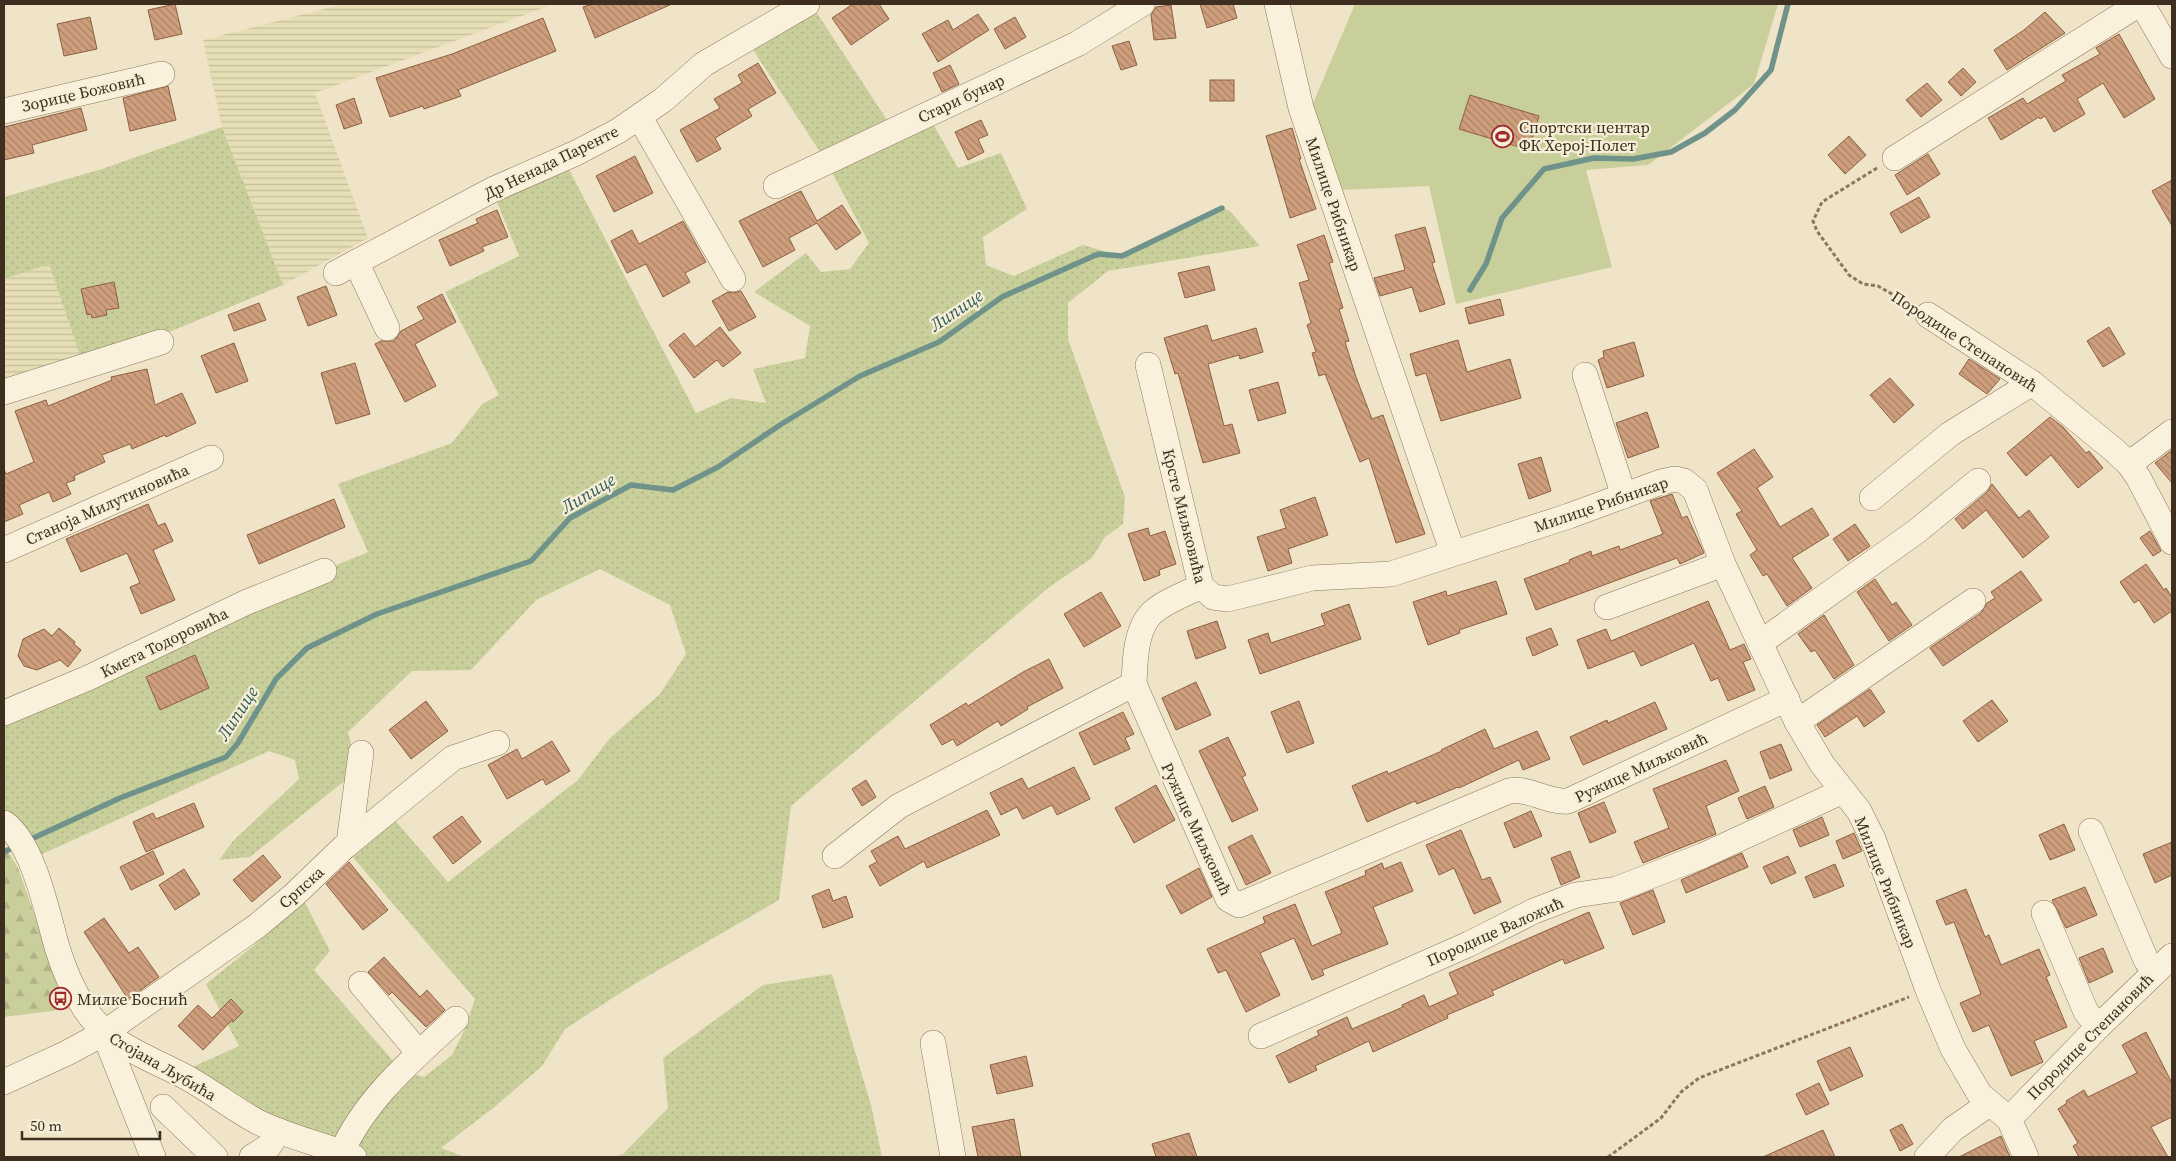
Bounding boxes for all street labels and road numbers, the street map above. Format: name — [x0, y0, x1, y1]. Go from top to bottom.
street label: Зорице Божовић — [19, 67, 147, 117]
street label: Стари бунар — [914, 68, 1008, 128]
street label: Др Ненада Паренте — [480, 120, 622, 204]
street label: Милице Рибникар — [1301, 134, 1367, 274]
street label: Породице Степановић — [1887, 285, 2043, 397]
street label: Крсте Миљковића — [1158, 447, 1213, 586]
street label: Станоја Милутиновића — [22, 458, 193, 550]
street label: Милице Рибникар — [1531, 471, 1671, 537]
street label: Кмета Тодоровића — [96, 601, 232, 682]
street label: Ружице Миљковић — [1571, 726, 1711, 807]
street label: Ружице Миљковић — [1157, 759, 1238, 899]
street label: Милице Рибникар — [1850, 813, 1922, 951]
street label: Српска — [274, 860, 329, 913]
street label: Породице Валожић — [1423, 891, 1567, 971]
street label: Породице Степановић — [2022, 968, 2158, 1104]
street label: Стојана Љубића — [105, 1026, 221, 1106]

